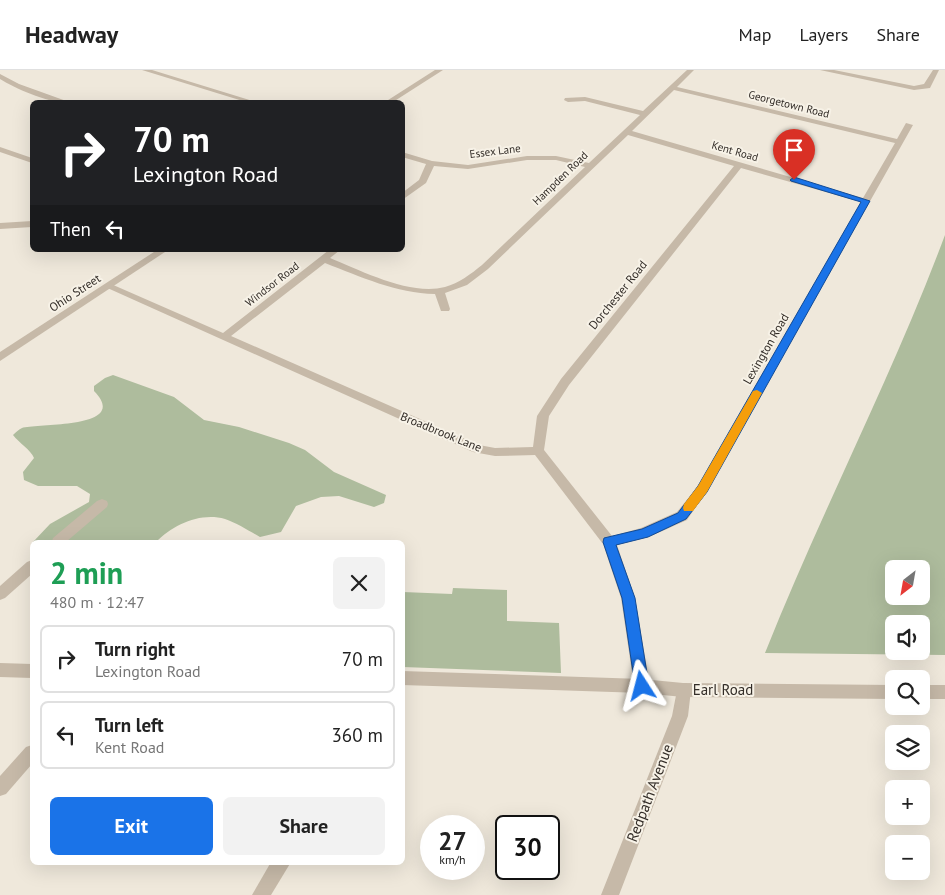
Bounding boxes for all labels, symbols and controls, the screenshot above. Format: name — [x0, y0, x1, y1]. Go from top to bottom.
text: Headway — [25, 19, 118, 50]
text: Map — [739, 23, 771, 46]
text: Layers — [799, 23, 848, 46]
text: Share — [876, 23, 920, 46]
street label: Georgetown Road — [747, 87, 831, 121]
text: 70 m — [133, 116, 210, 162]
icon: right — [50, 120, 115, 185]
pin — [773, 129, 815, 180]
icon: arrive — [780, 136, 808, 164]
street label: Kent Road — [710, 138, 760, 164]
street label: Essex Lane — [469, 141, 522, 161]
street label: Hampden Road — [529, 148, 591, 208]
text: Lexington Road — [133, 160, 278, 188]
icon: left — [101, 215, 129, 243]
text: Then — [50, 217, 91, 241]
street label: Dorchester Road — [585, 257, 650, 332]
street label: Windsor Road — [242, 259, 302, 309]
street label: Ohio Street — [46, 270, 103, 315]
street label: Lexington Road — [739, 311, 792, 387]
street label: Broadbrook Lane — [398, 408, 484, 455]
text: 2 min — [50, 553, 123, 592]
button: close — [333, 557, 385, 609]
north arrow — [885, 560, 930, 605]
map controls — [885, 560, 930, 880]
text: 480 m · 12:47 — [50, 592, 145, 612]
button: sound — [885, 615, 930, 660]
text: Turn right — [95, 637, 175, 661]
icon: right — [52, 645, 80, 673]
text: 70 m — [342, 647, 383, 671]
position arrow — [615, 659, 667, 711]
text: Lexington Road — [95, 661, 201, 681]
button: search — [885, 670, 930, 715]
street label: Earl Road — [693, 680, 753, 699]
text: Turn left — [95, 713, 164, 737]
icon: left — [52, 721, 80, 749]
text: 360 m — [331, 723, 383, 747]
button: layers — [885, 725, 930, 770]
text: Kent Road — [95, 737, 164, 757]
street label: Redpath Avenue — [622, 741, 677, 844]
button: + — [885, 780, 930, 825]
button: Exit — [50, 797, 213, 855]
button: Share — [223, 797, 385, 855]
speed limit sign: 30 — [495, 815, 560, 880]
text: 27 — [438, 825, 467, 857]
button: − — [885, 835, 930, 880]
text: km/h — [439, 852, 466, 867]

